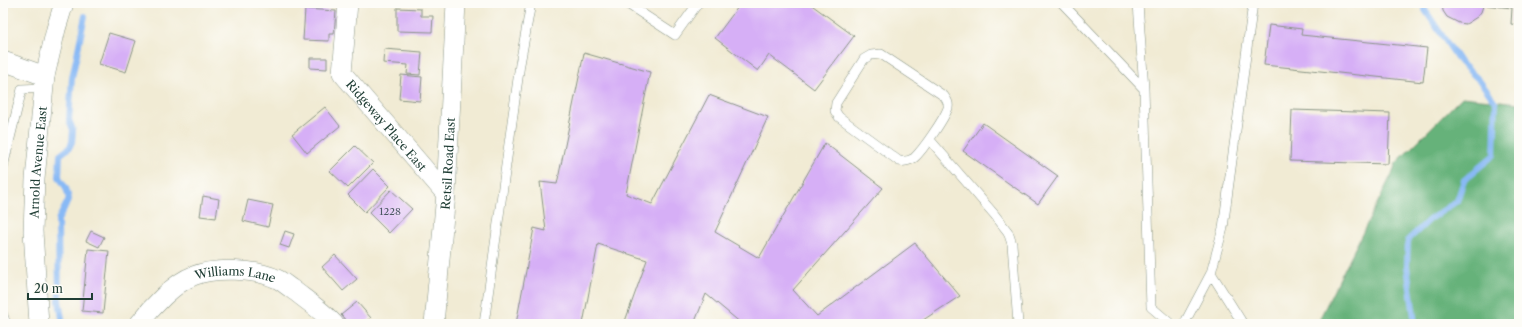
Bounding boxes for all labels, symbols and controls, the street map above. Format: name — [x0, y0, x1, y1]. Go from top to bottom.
street label: Ridgeway Place East — [343, 76, 431, 175]
street label: Arnold Avenue East — [26, 105, 50, 220]
street label: Retsil Road East — [437, 116, 458, 210]
house number: 1228 — [379, 205, 401, 218]
street label: Williams Lane — [192, 263, 278, 285]
scale bar — [28, 275, 92, 301]
text: 20 m — [34, 281, 63, 296]

